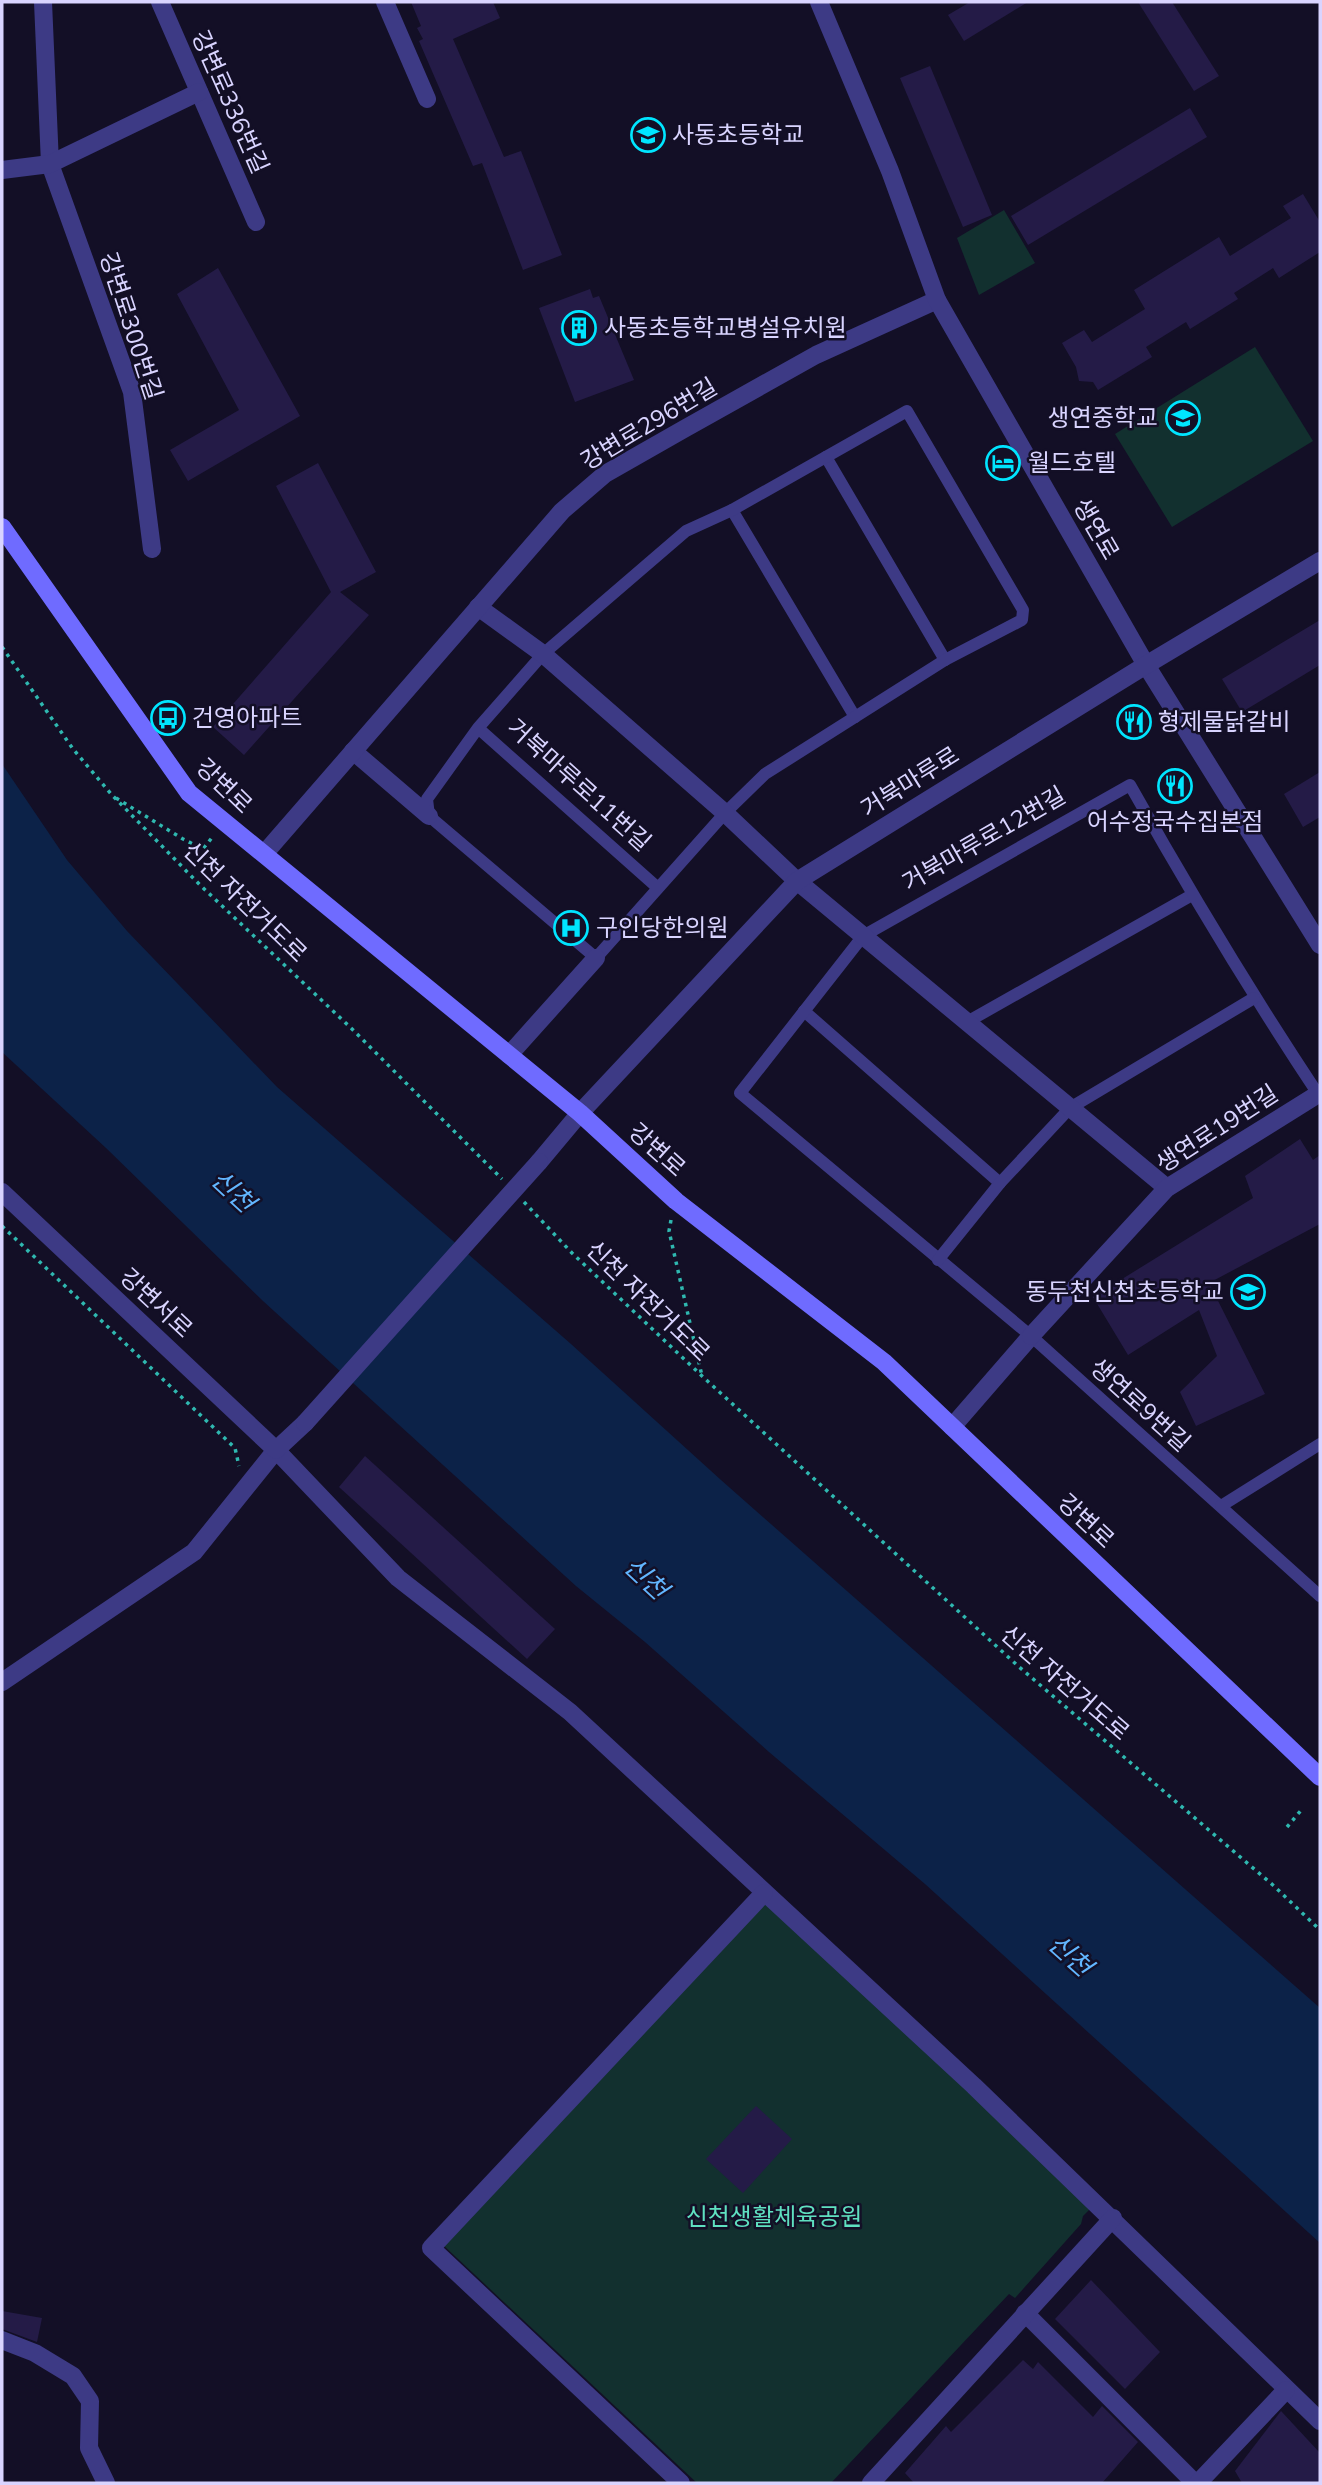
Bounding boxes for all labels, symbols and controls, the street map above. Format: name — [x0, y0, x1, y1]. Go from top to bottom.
street label: 강변로336번길 — [184, 25, 276, 179]
school or university icon: 사동초등학교 — [629, 116, 667, 154]
place label: 사동초등학교 — [672, 119, 804, 151]
street label: 강변로300번길 — [92, 248, 170, 404]
building icon: 사동초등학교병설유치원 — [560, 309, 598, 347]
place label: 사동초등학교병설유치원 — [604, 312, 847, 344]
street label: 강변로296번길 — [575, 371, 723, 477]
school or university icon: 생연중학교 — [1164, 399, 1202, 437]
place label: 생연중학교 — [1048, 402, 1158, 434]
hotel icon: 월드호텔 — [984, 444, 1022, 482]
place label: 월드호텔 — [1028, 447, 1116, 479]
street label: 생연로 — [1066, 492, 1126, 566]
bus stop icon: 건영아파트 — [149, 699, 187, 737]
place label: 건영아파트 — [192, 702, 302, 734]
restaurant icon: 형제물닭갈비 — [1115, 703, 1153, 741]
place label: 형제물닭갈비 — [1158, 706, 1290, 738]
street label: 거북마루로11번길 — [500, 712, 658, 858]
street label: 거북마루로 — [855, 739, 965, 825]
street label: 강변로 — [189, 751, 259, 821]
restaurant icon: 어수정국수집본점 — [1156, 767, 1194, 805]
street label: 거북마루로12번길 — [897, 779, 1071, 899]
place label: 어수정국수집본점 — [1087, 806, 1263, 838]
street label: 신천 자전거도로 — [176, 835, 314, 969]
hospital icon: 구인당한의원 — [552, 909, 590, 947]
place label: 구인당한의원 — [596, 912, 728, 944]
street label: 생연로19번길 — [1150, 1078, 1284, 1180]
street label: 강변로 — [622, 1116, 692, 1184]
water label: 신천 — [203, 1162, 264, 1223]
street label: 신천 자전거도로 — [579, 1234, 717, 1368]
street label: 강변서로 — [113, 1261, 199, 1345]
school or university icon: 동두천신천초등학교 — [1229, 1273, 1267, 1311]
place label: 동두천신천초등학교 — [1025, 1276, 1224, 1308]
street label: 생연로9번길 — [1083, 1351, 1197, 1459]
street label: 강변로 — [1051, 1487, 1121, 1555]
water label: 신천 — [616, 1549, 677, 1610]
street label: 신천 자전거도로 — [994, 1618, 1136, 1748]
water label: 신천 — [1040, 1926, 1101, 1986]
park label: 신천생활체육공원 — [686, 2201, 862, 2233]

